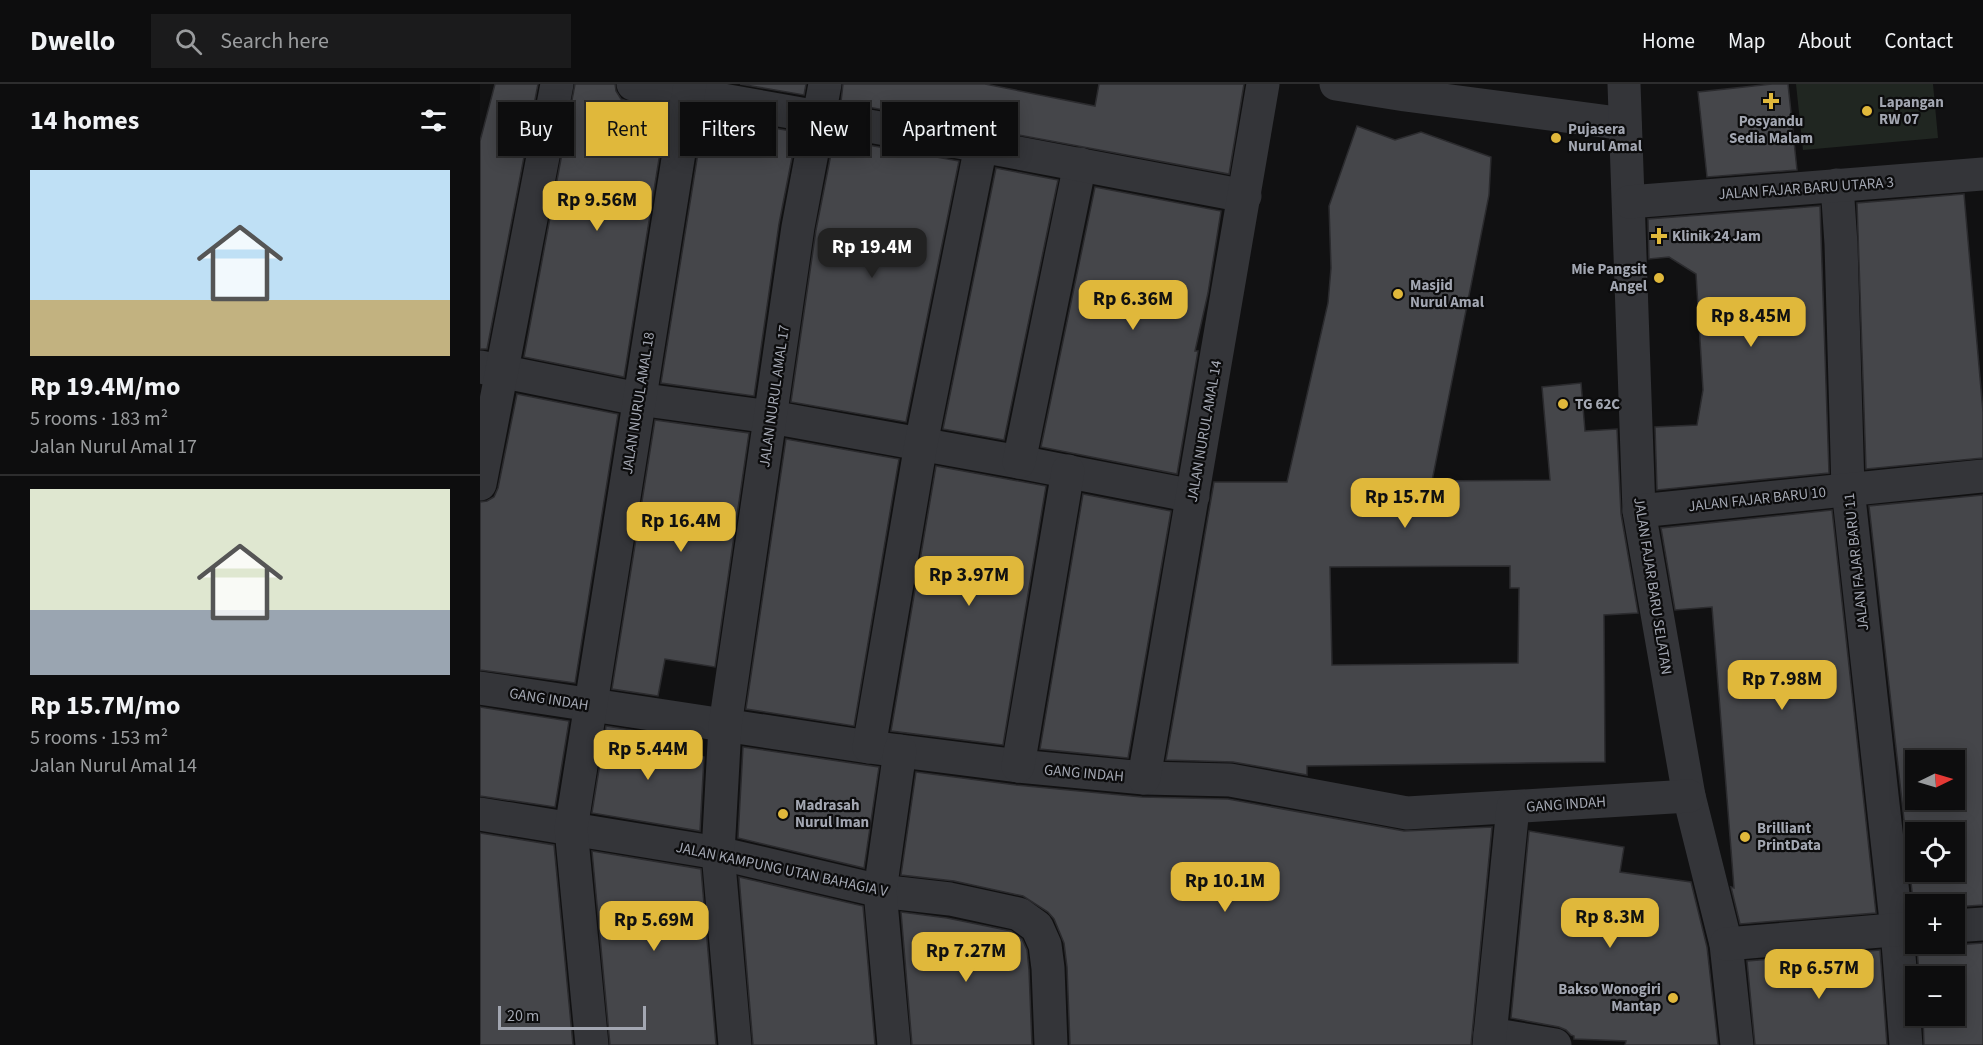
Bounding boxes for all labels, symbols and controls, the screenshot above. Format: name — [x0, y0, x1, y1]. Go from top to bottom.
search box — [151, 14, 571, 68]
text: Dwello — [30, 21, 115, 61]
icon: search — [172, 25, 205, 58]
text: Search here — [220, 25, 329, 57]
text: Home — [1642, 26, 1695, 56]
text: Map — [1728, 26, 1766, 56]
text: About — [1799, 26, 1851, 56]
text: Contact — [1884, 26, 1953, 56]
marker: Posyandu Sedia Malam — [1762, 92, 1780, 110]
place label: Lapangan RW 07 — [1879, 92, 1944, 130]
text: 14 homes — [30, 102, 139, 139]
chip: Buy — [498, 102, 574, 156]
chip: Rent — [586, 102, 668, 156]
chip: Filters — [680, 102, 776, 156]
chip: New — [788, 102, 870, 156]
chip: Apartment — [882, 102, 1018, 156]
icon: filters — [417, 104, 450, 137]
marker: Lapangan RW 07 — [1860, 104, 1874, 118]
place label: Posyandu Sedia Malam — [1729, 111, 1813, 149]
place label: Pujasera Nurul Amal — [1568, 119, 1643, 157]
marker: Pujasera Nurul Amal — [1549, 131, 1563, 145]
street label: JALAN FAJAR BARU UTARA 3 — [1718, 172, 1894, 205]
pin: Rp 9.56M — [535, 181, 659, 232]
text: Rp 9.56M — [557, 186, 637, 214]
icon: home — [186, 209, 294, 317]
place label: Klinik 24 Jam — [1672, 226, 1761, 247]
marker: Klinik 24 Jam — [1650, 227, 1668, 245]
pin: Rp 19.4M — [810, 228, 934, 279]
text: Rp 19.4M — [832, 233, 912, 261]
place label: Mie Pangsit Angel — [1571, 259, 1648, 297]
marker: Mie Pangsit Angel — [1652, 271, 1666, 285]
place label: Masjid Nurul Amal — [1410, 275, 1485, 313]
pin: Rp 6.36M — [1071, 280, 1195, 331]
text: Rp 6.36M — [1093, 285, 1173, 313]
marker: Masjid Nurul Amal — [1391, 287, 1405, 301]
pin: Rp 8.45M — [1689, 297, 1813, 348]
text: Rp 8.45M — [1711, 302, 1791, 330]
street label: JALAN NURUL AMAL 17 — [754, 323, 795, 469]
street label: JALAN NURUL AMAL 18 — [617, 330, 660, 476]
street label: JALAN NURUL AMAL 14 — [1182, 358, 1227, 504]
text: Rp 19.4M/mo — [30, 368, 180, 405]
place label: TG 62C — [1575, 394, 1620, 415]
marker: TG 62C — [1556, 397, 1570, 411]
text: 5 rooms · 183 m² — [30, 405, 168, 433]
text: Jalan Nurul Amal 17 — [30, 433, 197, 461]
pin: Rp 15.7M — [1343, 478, 1467, 529]
street label: JALAN FAJAR BARU 10 — [1687, 482, 1827, 517]
text: Rp 15.7M — [1365, 483, 1445, 511]
street label: JALAN FAJAR BARU 11 — [1839, 492, 1874, 632]
street label: JALAN FAJAR BARU SELATAN — [1628, 496, 1677, 676]
pin: Rp 16.4M — [619, 502, 743, 553]
text: Rp 16.4M — [641, 507, 721, 535]
icon: home — [186, 528, 294, 636]
pin: Rp 3.97M — [907, 556, 1031, 607]
text: Rp 3.97M — [929, 561, 1009, 589]
pin: Rp 7.98M — [1720, 660, 1844, 711]
text: Rp 7.98M — [1742, 665, 1822, 693]
street label: GANG INDAH — [508, 683, 590, 716]
text: Rp 15.7M/mo — [30, 687, 180, 724]
text: 5 rooms · 153 m² — [30, 724, 168, 752]
pin: Rp 5.44M — [586, 730, 710, 781]
text: Rp 5.44M — [608, 735, 688, 763]
north arrow — [1905, 750, 1965, 810]
map controls — [1905, 750, 1965, 1026]
text: Jalan Nurul Amal 14 — [30, 752, 197, 780]
street label: GANG INDAH — [1043, 760, 1125, 787]
street label: GANG INDAH — [1525, 791, 1607, 818]
place label: Madrasah Nurul Iman — [795, 795, 869, 833]
marker: Madrasah Nurul Iman — [776, 807, 790, 821]
place label: Brilliant PrintData — [1757, 818, 1821, 856]
button: locate — [1905, 822, 1965, 882]
marker: Brilliant PrintData — [1738, 830, 1752, 844]
street label: JALAN KAMPUNG UTAN BAHAGIA V — [674, 837, 890, 902]
pin: Rp 10.1M — [1163, 862, 1287, 913]
text: Rp 10.1M — [1185, 867, 1265, 895]
button: + — [1905, 894, 1965, 954]
pin: Rp 8.3M — [1555, 898, 1665, 949]
pin: Rp 5.69M — [592, 901, 716, 952]
text: Rp 8.3M — [1575, 903, 1645, 931]
text: Rp 5.69M — [614, 906, 694, 934]
pin: Rp 7.27M — [904, 932, 1028, 983]
text: Rp 7.27M — [926, 937, 1006, 965]
pin: Rp 6.57M — [1757, 949, 1881, 1000]
text: Rp 6.57M — [1779, 954, 1859, 982]
button: − — [1905, 966, 1965, 1026]
place label: Bakso Wonogiri Mantap — [1558, 979, 1661, 1017]
marker: Bakso Wonogiri Mantap — [1666, 991, 1680, 1005]
scale bar — [498, 1003, 646, 1030]
text: 20 m — [507, 1005, 539, 1027]

